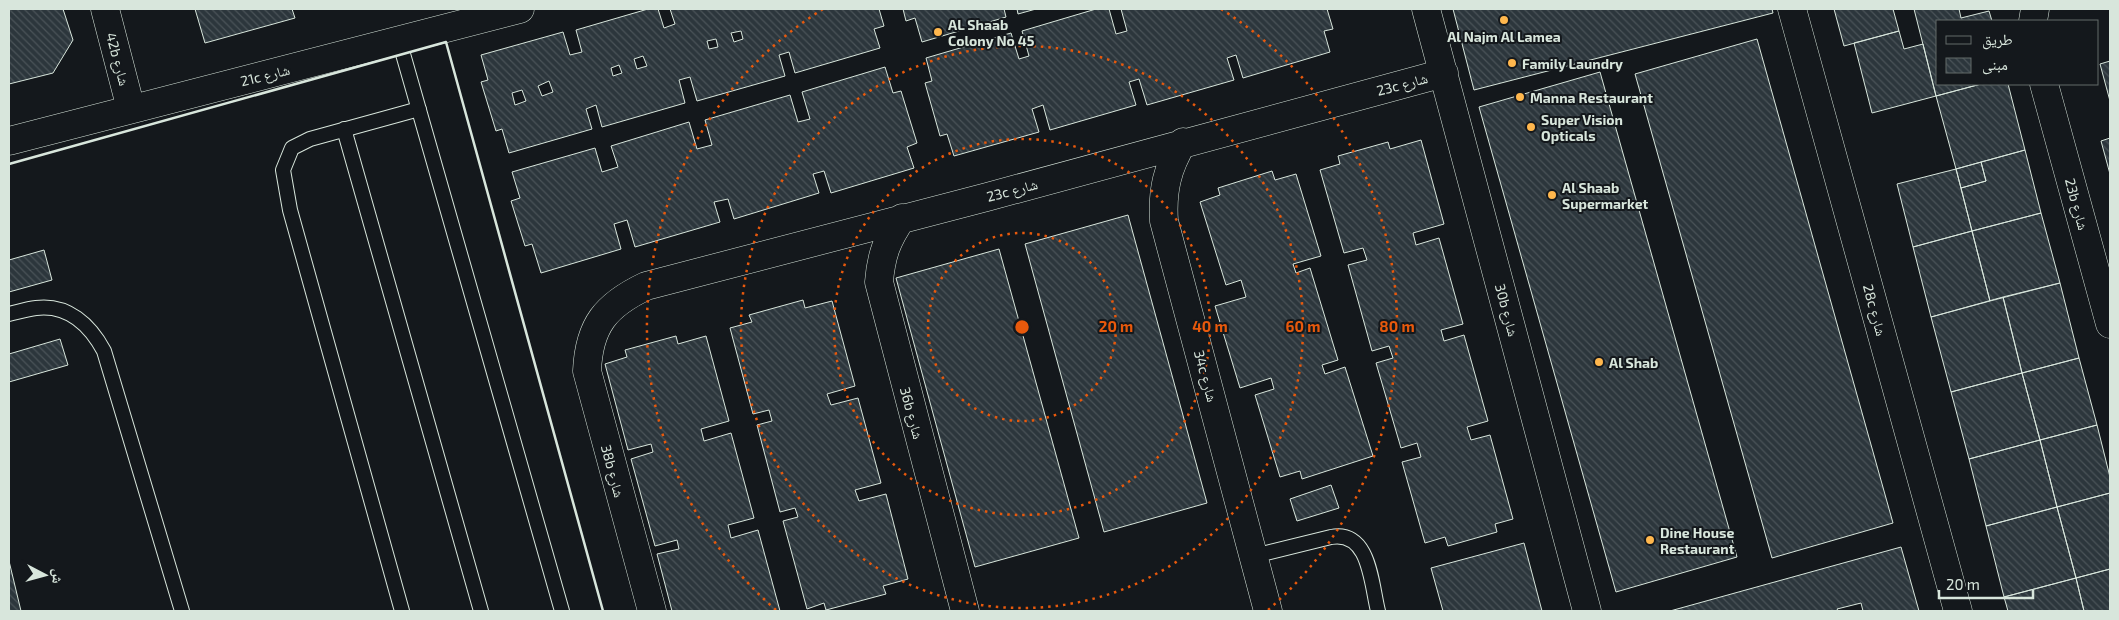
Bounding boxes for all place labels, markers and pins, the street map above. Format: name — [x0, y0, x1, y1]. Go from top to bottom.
marker: Al Najm Al Lamea — [1498, 14, 1510, 26]
place label: AL Shaab Colony No 45 — [948, 16, 1035, 49]
marker: AL Shaab Colony No 45 — [932, 26, 944, 38]
place label: Al Najm Al Lamea — [1447, 28, 1561, 45]
place label: Family Laundry — [1522, 55, 1623, 72]
marker: Family Laundry — [1506, 57, 1518, 69]
place label: Manna Restaurant — [1530, 89, 1653, 106]
marker: Manna Restaurant — [1514, 91, 1526, 103]
place label: Super Vision Opticals — [1541, 111, 1623, 144]
marker: Super Vision Opticals — [1525, 121, 1537, 133]
place label: Al Shaab Supermarket — [1562, 179, 1649, 212]
marker: Al Shaab Supermarket — [1546, 189, 1558, 201]
centre of rings — [1013, 318, 1031, 336]
place label: Al Shab — [1609, 354, 1658, 371]
marker: Al Shab — [1593, 356, 1605, 368]
place label: Dine House Restaurant — [1660, 524, 1735, 557]
marker: Dine House Restaurant — [1644, 534, 1656, 546]

